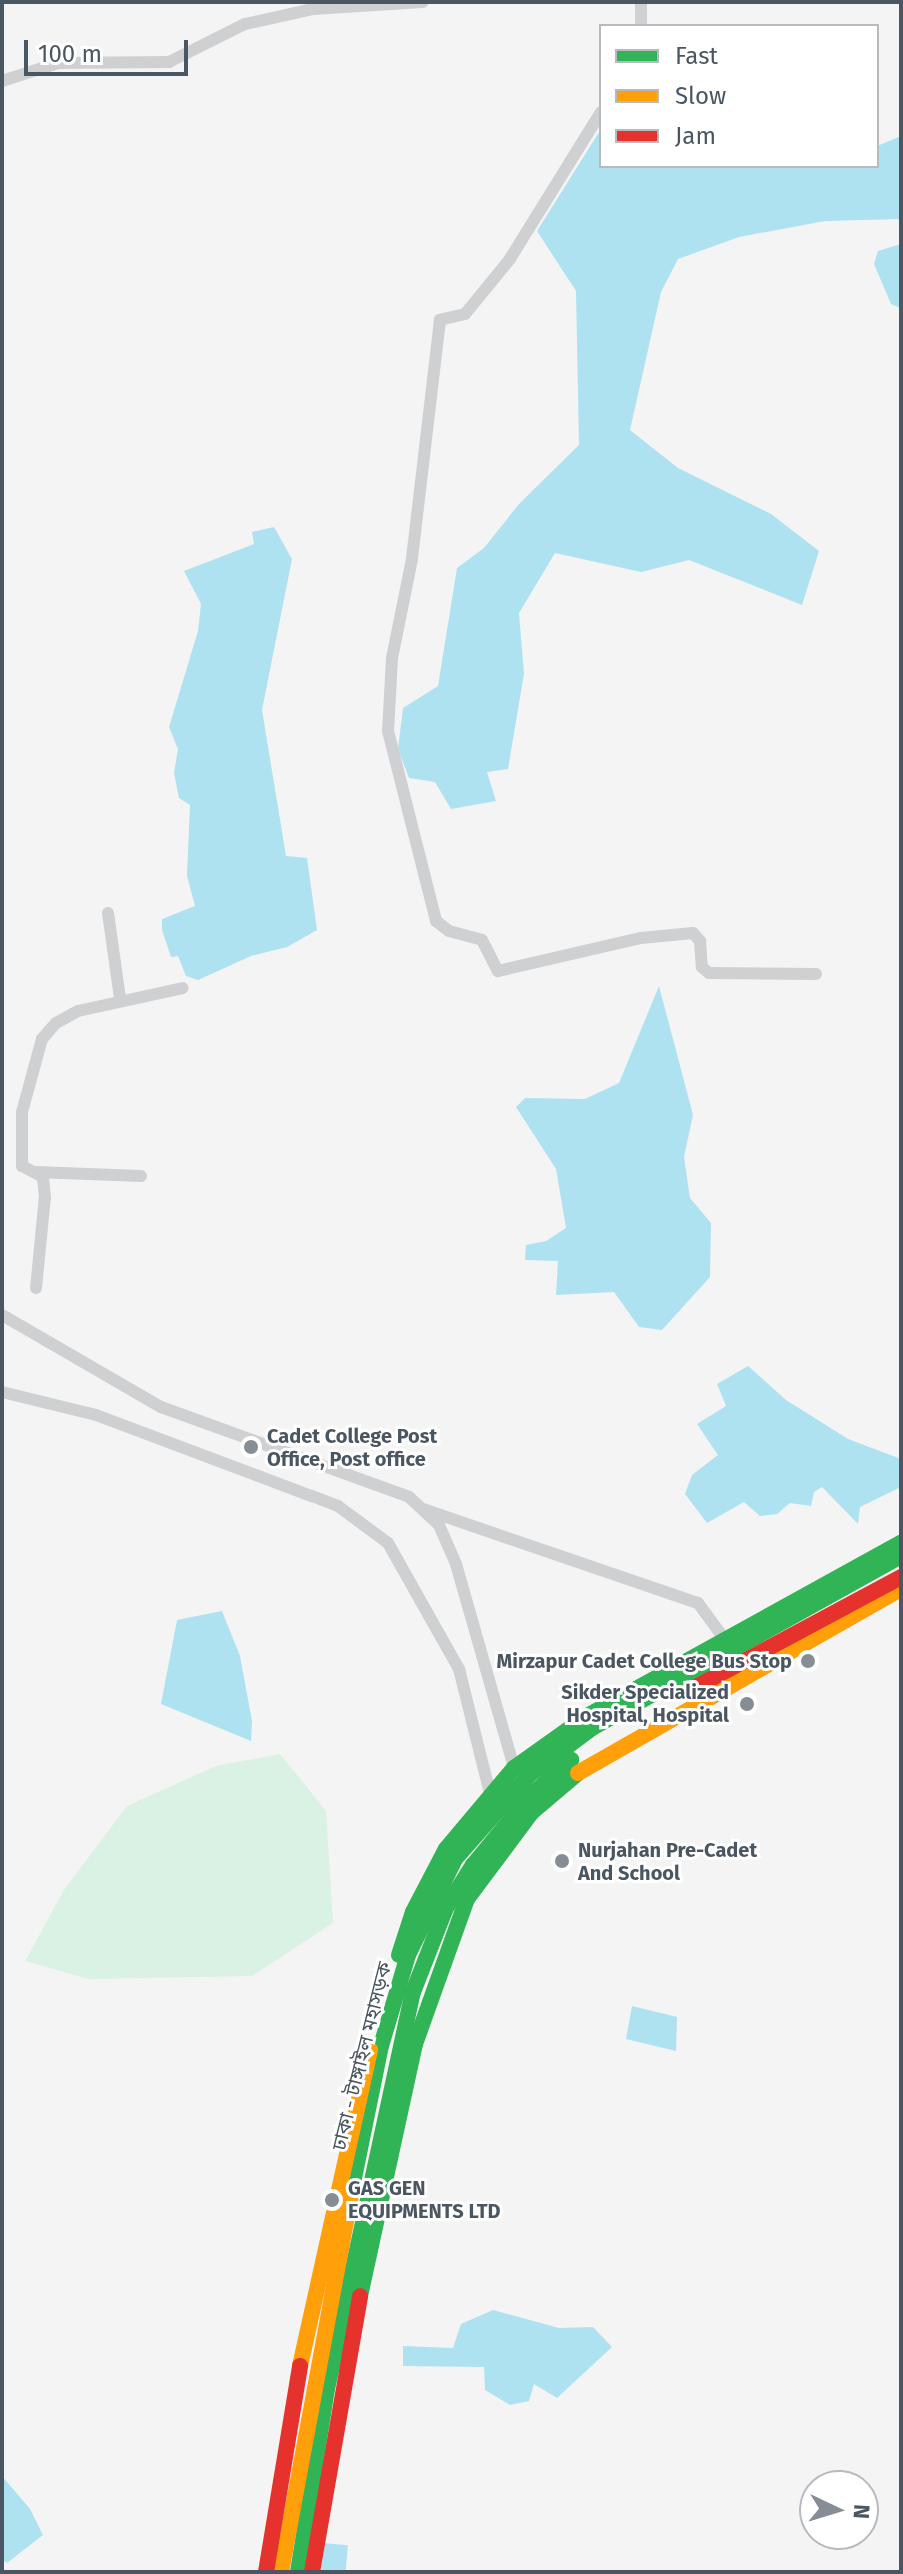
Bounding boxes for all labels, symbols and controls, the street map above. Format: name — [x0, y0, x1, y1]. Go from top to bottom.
scale bar — [28, 24, 192, 74]
legend — [599, 24, 879, 168]
text: 100 m — [38, 40, 102, 68]
text: Fast — [675, 42, 718, 70]
text: Slow — [675, 82, 726, 110]
text: Jam — [675, 122, 716, 150]
place label: Cadet College Post Office, Post office — [267, 1424, 437, 1471]
marker: Cadet College Post Office, Post office — [242, 1438, 260, 1456]
place label: Mirzapur Cadet College Bus Stop — [497, 1649, 792, 1673]
marker: Mirzapur Cadet College Bus Stop — [799, 1652, 817, 1670]
place label: Sikder Specialized Hospital, Hospital — [561, 1680, 729, 1727]
marker: Sikder Specialized Hospital, Hospital — [736, 1693, 758, 1715]
place label: Nurjahan Pre-Cadet And School — [578, 1838, 757, 1885]
marker: Nurjahan Pre-Cadet And School — [553, 1852, 571, 1870]
street label: ঢাকা - টাঙ্গাইল মহাসড়ক — [327, 1959, 397, 2153]
place label: GAS GEN EQUIPMENTS LTD — [348, 2176, 501, 2223]
marker: GAS GEN EQUIPMENTS LTD — [323, 2191, 341, 2209]
north arrow — [799, 2470, 879, 2550]
text: N — [847, 2503, 875, 2520]

